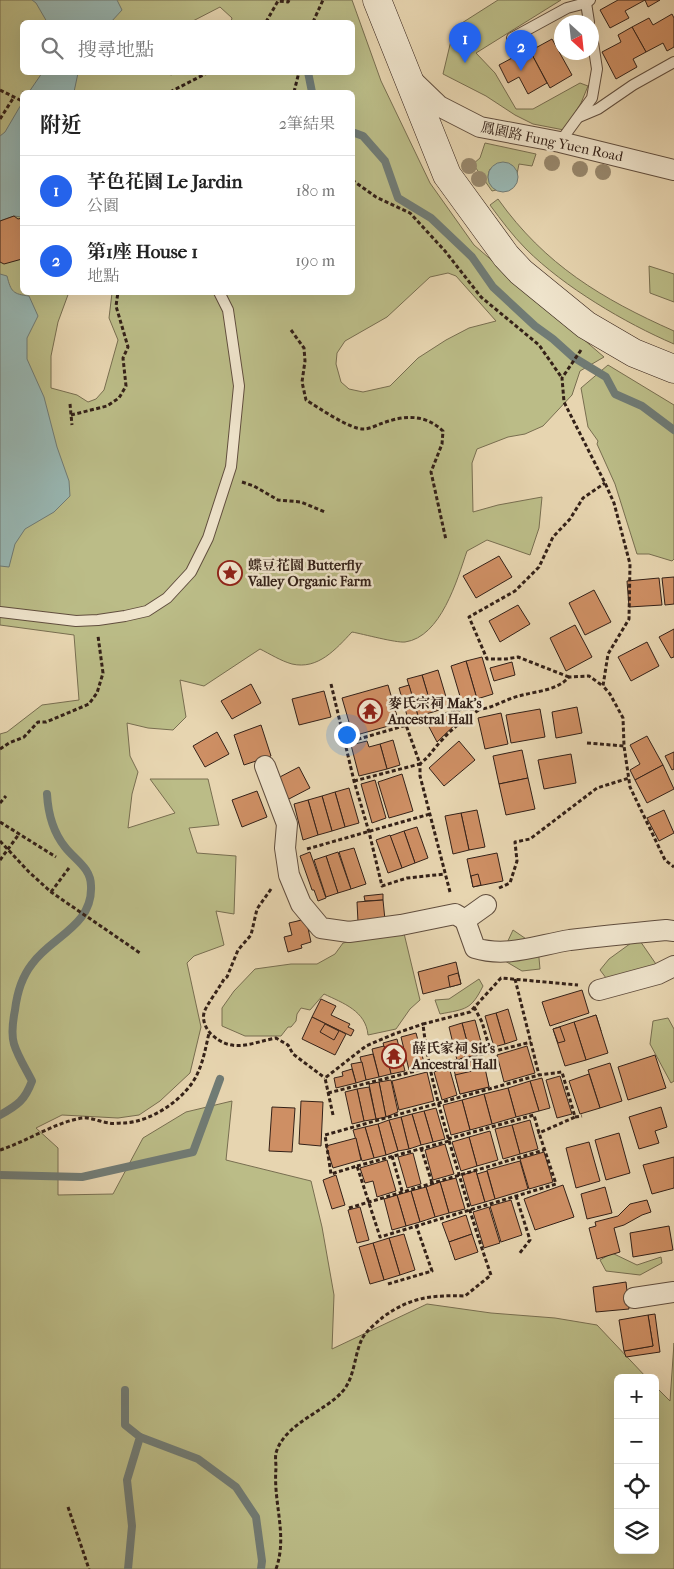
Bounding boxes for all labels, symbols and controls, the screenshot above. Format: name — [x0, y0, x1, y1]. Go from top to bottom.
north arrow — [554, 15, 599, 60]
search box — [20, 20, 355, 75]
pin: 1 — [449, 22, 481, 63]
pin: 2 — [505, 30, 537, 71]
icon: search — [38, 34, 66, 62]
text: 搜尋地點 — [78, 39, 154, 61]
text: 附近 — [40, 113, 82, 137]
text: 2筆結果 — [279, 114, 335, 133]
street label: 鳳園路 Fung Yuen Road — [479, 119, 625, 165]
text: 芊色花園 Le Jardin — [87, 171, 242, 193]
text: 1 — [53, 181, 59, 200]
text: 180 m — [296, 181, 335, 200]
text: 公園 — [87, 196, 119, 215]
text: 第1座 House 1 — [87, 241, 198, 263]
text: 2 — [52, 251, 60, 270]
text: 190 m — [295, 251, 335, 270]
text: 地點 — [87, 266, 119, 285]
place label: 蝶豆花園 Butterfly Valley Organic Farm — [247, 557, 372, 590]
place icon: 蝶豆花園 Butterfly Valley Organic Farm — [217, 560, 243, 586]
place label: 麥氏宗祠 Mak's Ancestral Hall — [387, 695, 482, 728]
temple icon: 麥氏宗祠 Mak's Ancestral Hall — [357, 698, 383, 724]
your location — [334, 722, 360, 748]
place label: 薛氏家祠 Sit's Ancestral Hall — [411, 1040, 497, 1073]
temple icon: 薛氏家祠 Sit's Ancestral Hall — [381, 1043, 407, 1069]
map controls — [614, 1374, 659, 1554]
button: + — [614, 1374, 659, 1419]
button: − — [614, 1419, 659, 1464]
button: locate — [614, 1464, 659, 1509]
button: layers — [614, 1509, 659, 1554]

